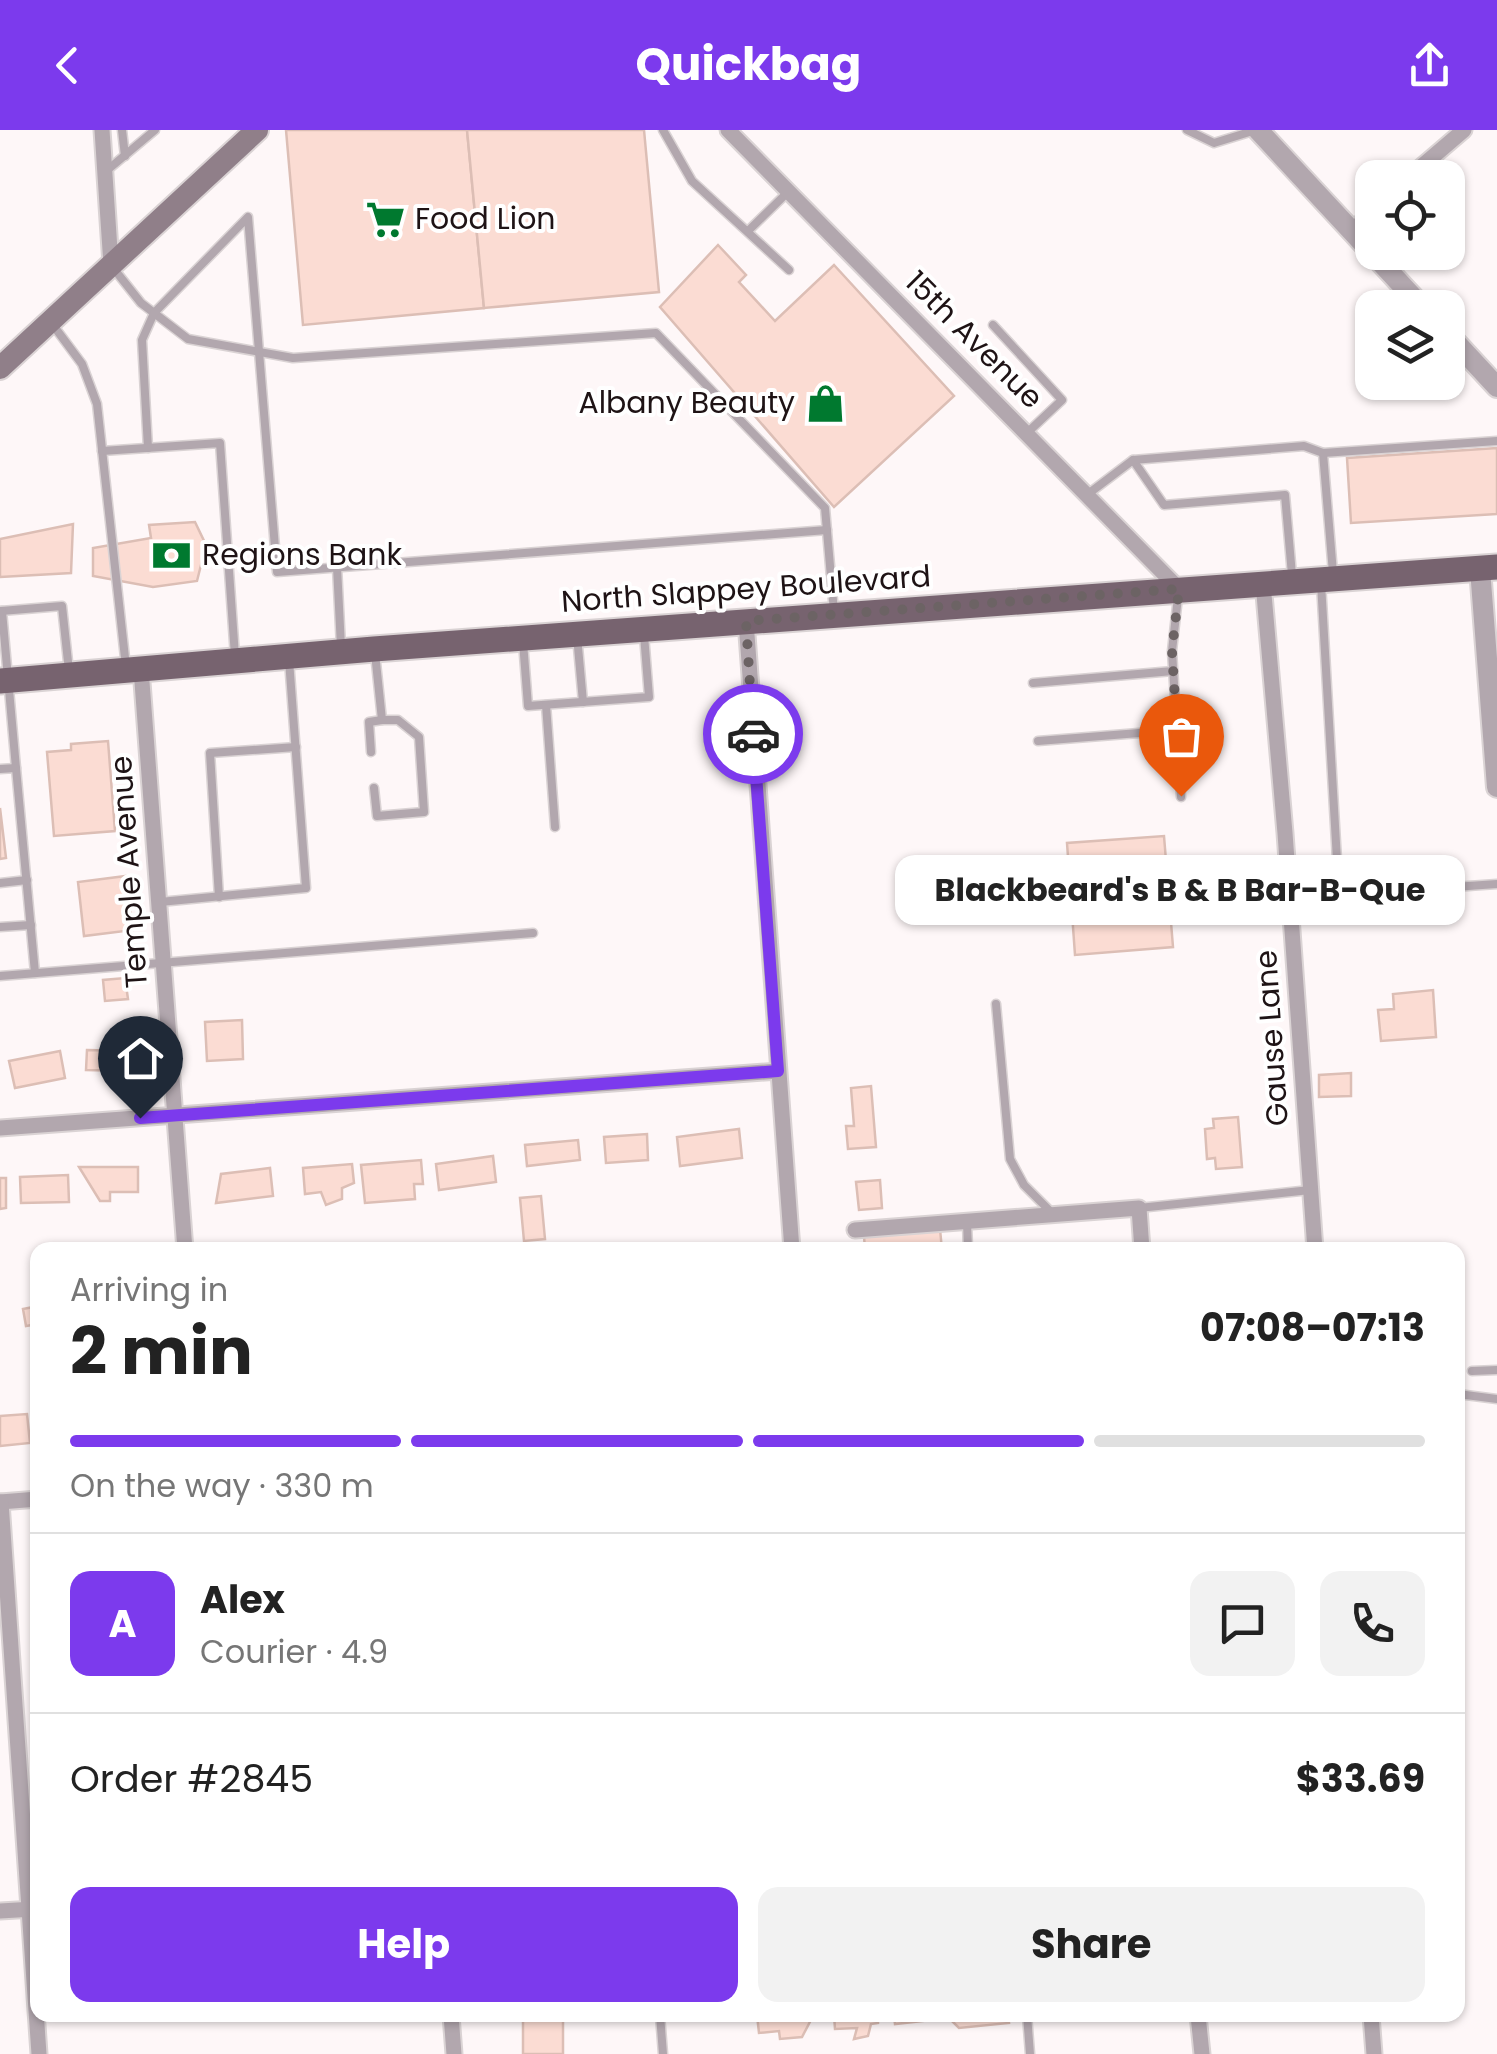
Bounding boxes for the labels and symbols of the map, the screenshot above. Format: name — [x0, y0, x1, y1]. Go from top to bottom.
place label: Food Lion — [415, 197, 556, 240]
supermarket icon: Food Lion — [364, 198, 406, 240]
street label: 15th Avenue — [896, 261, 1053, 418]
place label: Albany Beauty — [578, 381, 795, 424]
shop icon: Albany Beauty — [804, 382, 846, 424]
place label: Regions Bank — [202, 533, 402, 576]
bank icon: Regions Bank — [151, 534, 193, 576]
street label: North Slappey Boulevard — [560, 554, 932, 623]
courier — [703, 684, 803, 784]
pin — [1139, 694, 1224, 797]
street label: Temple Avenue — [99, 754, 158, 990]
callout: Blackbeard's B & B Bar-B-Que — [896, 856, 1466, 926]
street label: Gause Lane — [1244, 949, 1299, 1127]
pin — [98, 1016, 183, 1119]

